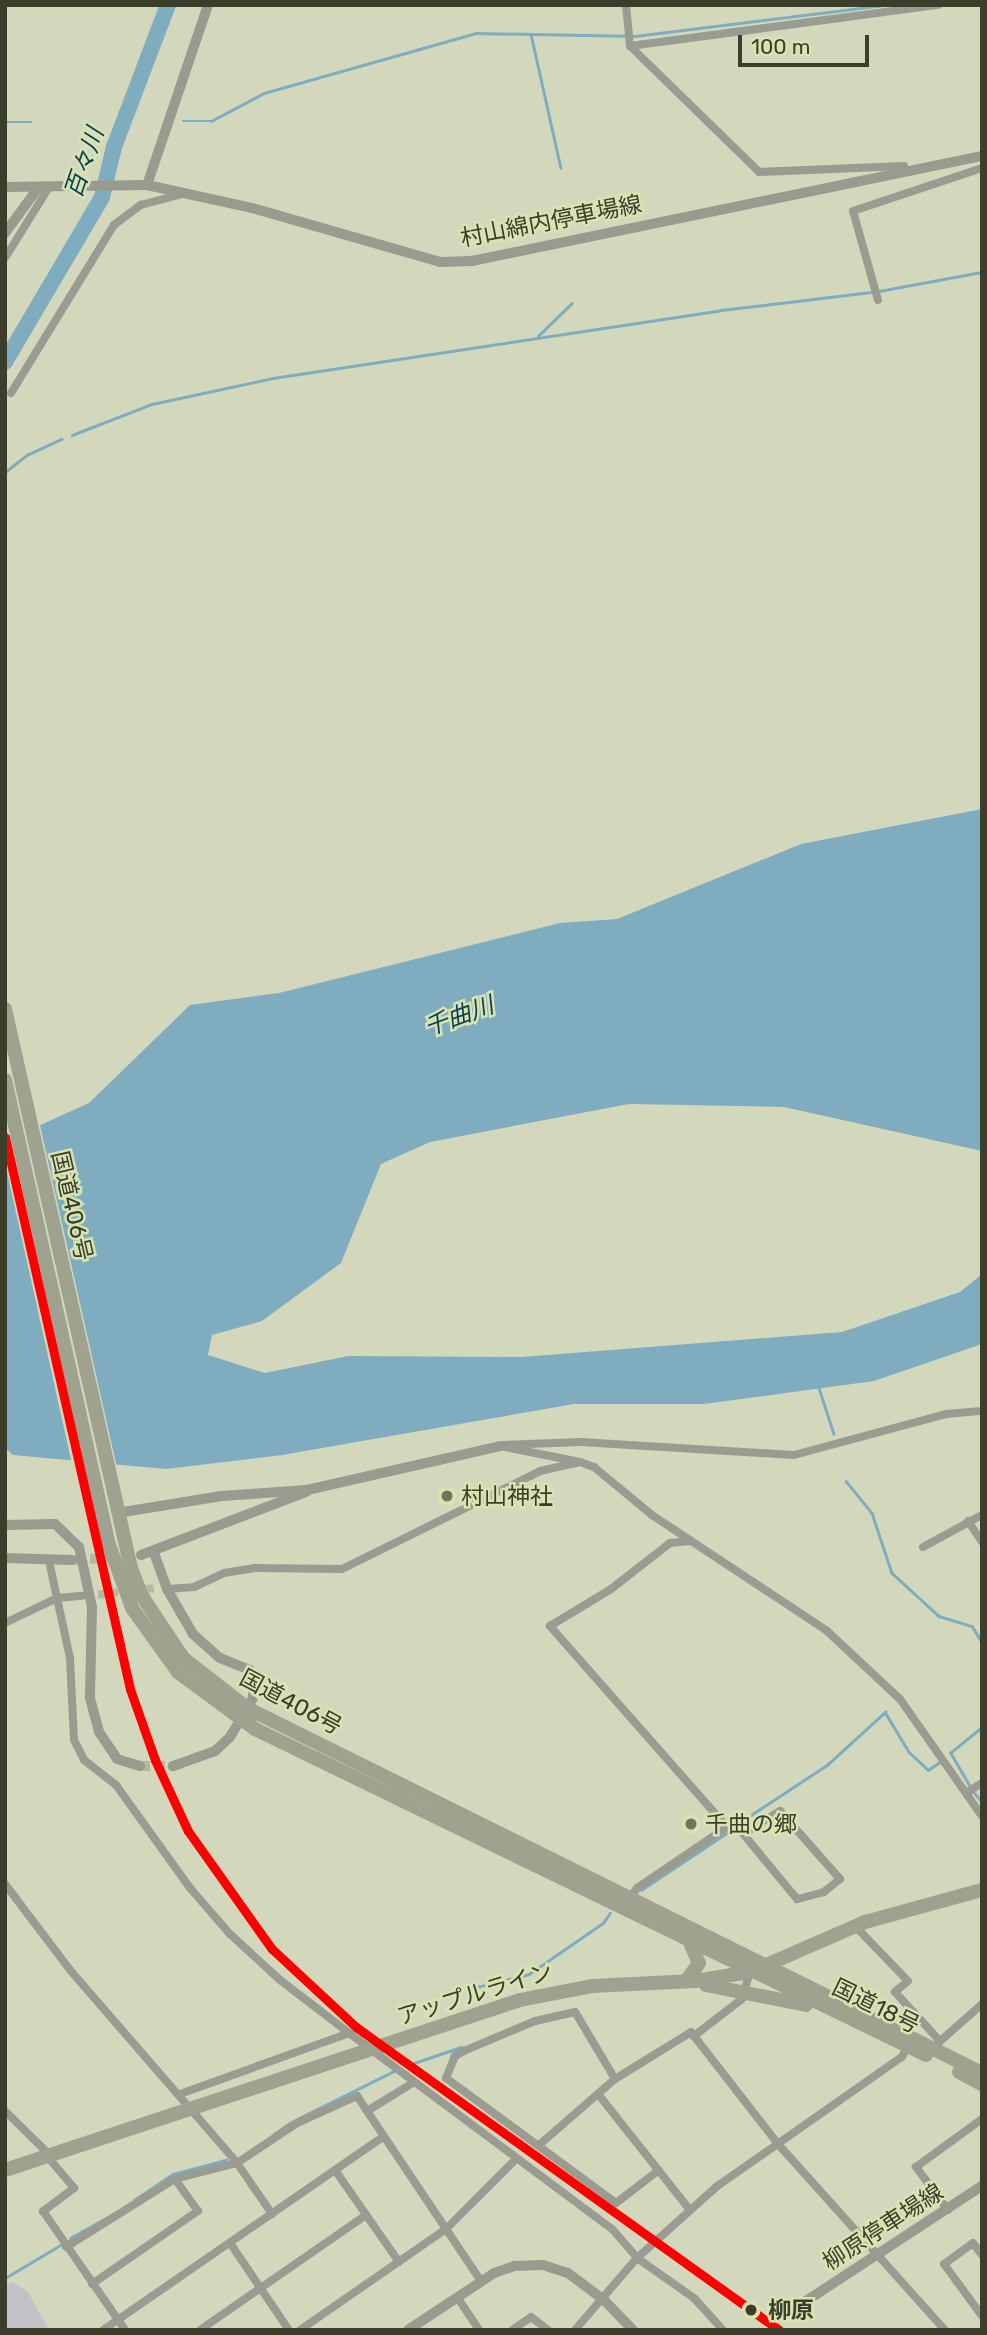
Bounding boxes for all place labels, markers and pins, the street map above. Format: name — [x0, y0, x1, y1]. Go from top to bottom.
place label: 村山神社 — [461, 1482, 553, 1510]
marker: 村山神社 — [439, 1488, 455, 1504]
place label: 千曲の郷 — [705, 1810, 797, 1838]
marker: 千曲の郷 — [683, 1816, 699, 1832]
place label: 柳原 — [768, 2296, 814, 2324]
marker: 柳原 — [740, 2299, 762, 2321]

